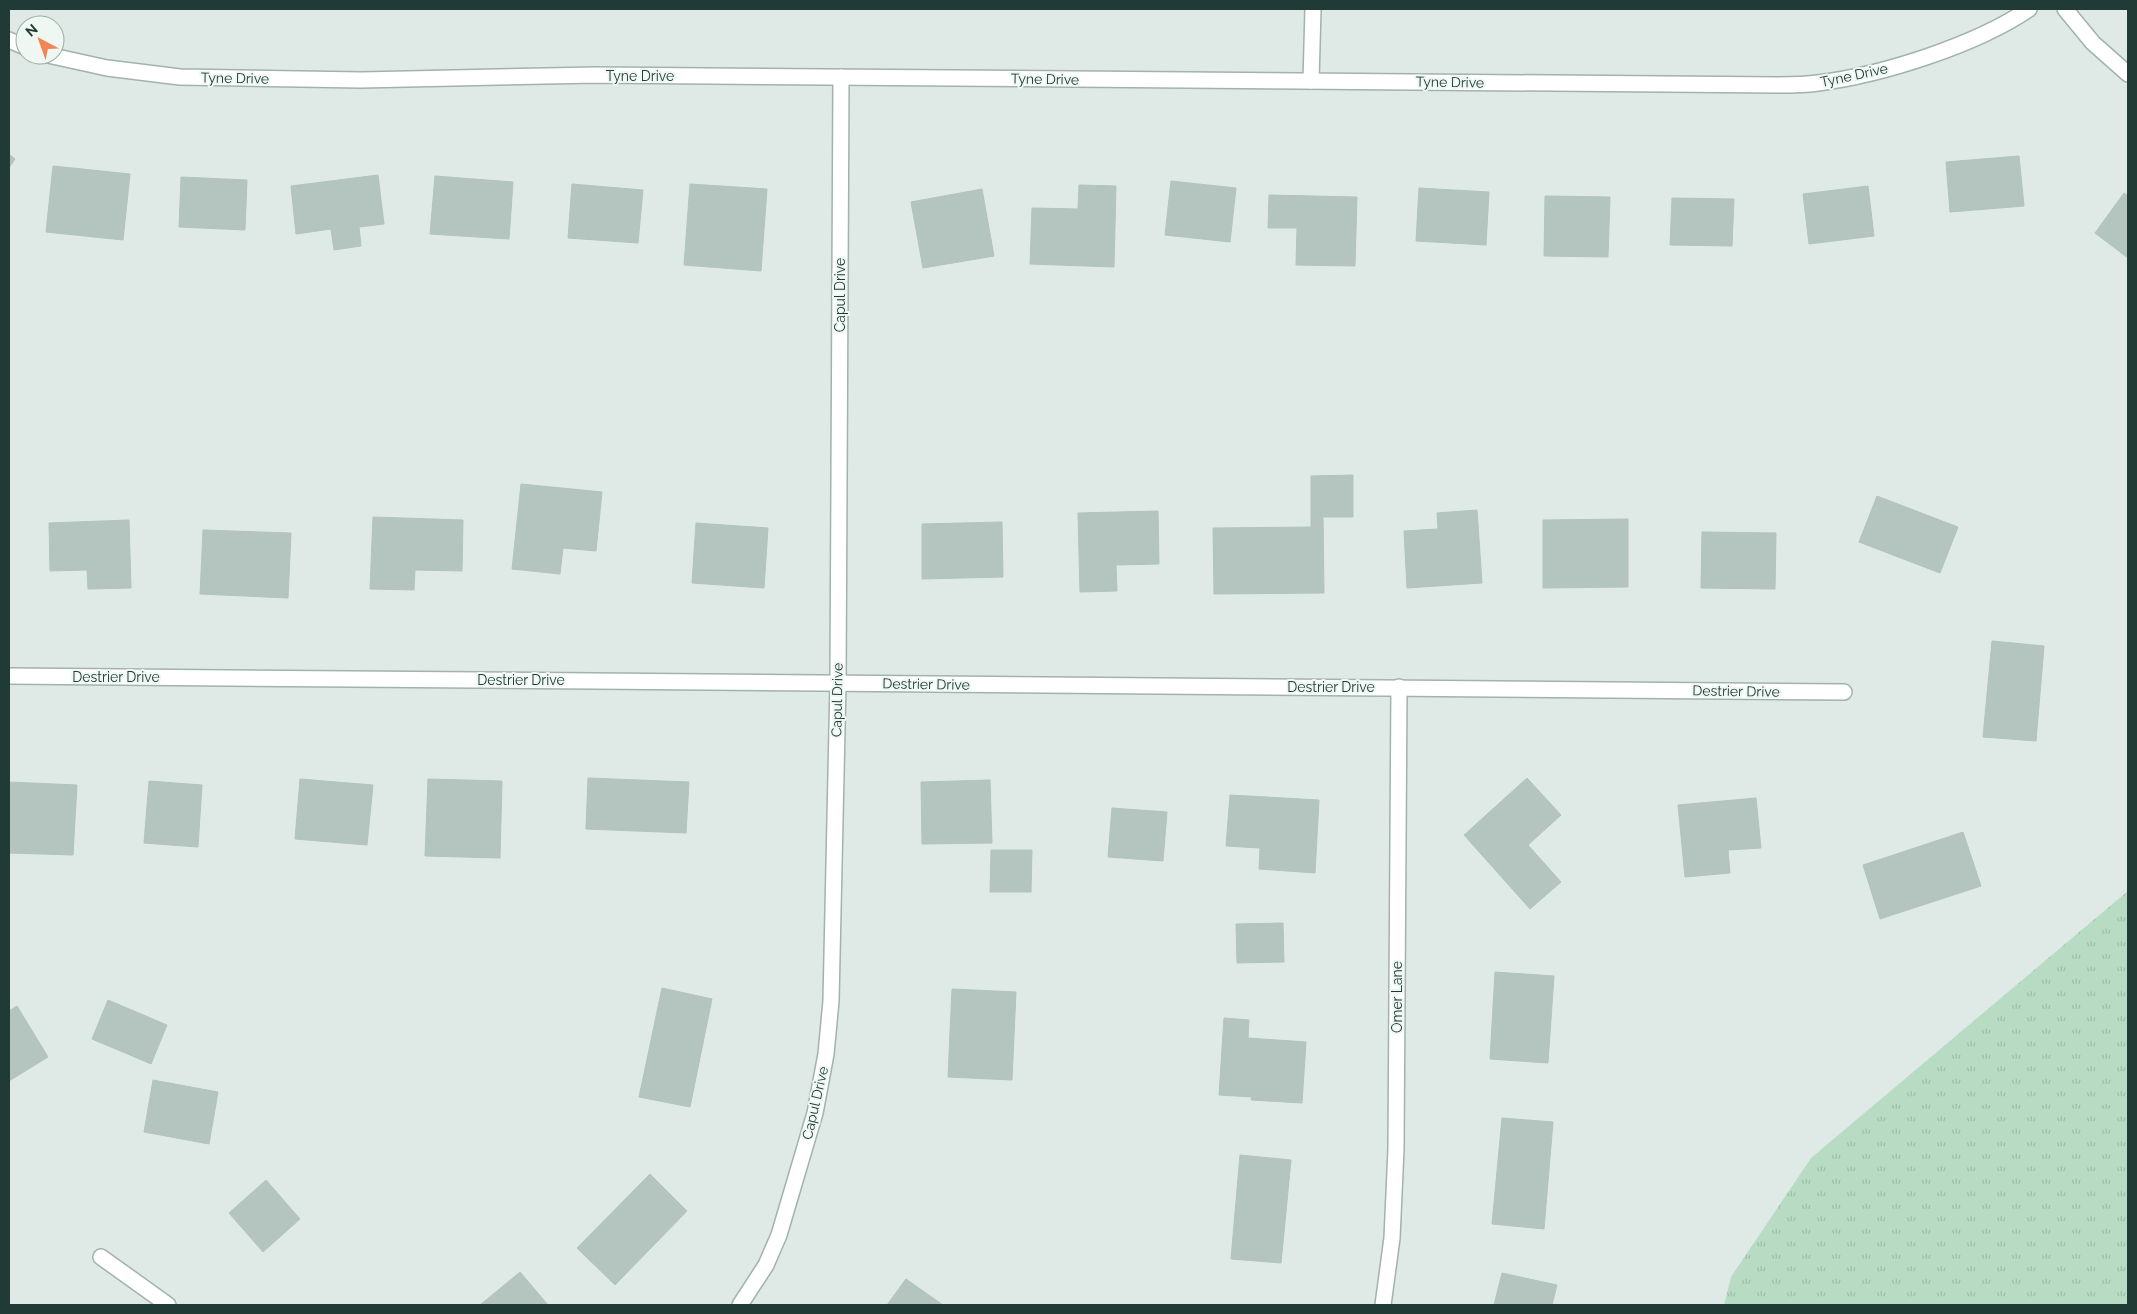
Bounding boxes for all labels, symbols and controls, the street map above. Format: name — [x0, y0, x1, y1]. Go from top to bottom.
north arrow — [15, 15, 65, 65]
text: N — [22, 21, 41, 40]
street label: Tyne Drive — [1819, 60, 1889, 90]
street label: Tyne Drive — [606, 68, 674, 84]
street label: Tyne Drive — [201, 69, 269, 87]
street label: Tyne Drive — [1011, 70, 1079, 88]
street label: Tyne Drive — [1416, 73, 1484, 91]
street label: Capul Drive — [832, 258, 848, 332]
street label: Capul Drive — [828, 663, 846, 737]
street label: Destrier Drive — [72, 669, 160, 685]
street label: Destrier Drive — [477, 672, 565, 688]
street label: Destrier Drive — [882, 675, 970, 693]
street label: Destrier Drive — [1287, 679, 1375, 695]
street label: Destrier Drive — [1692, 682, 1780, 700]
street label: Omer Lane — [1389, 961, 1405, 1033]
street label: Capul Drive — [799, 1065, 831, 1141]

